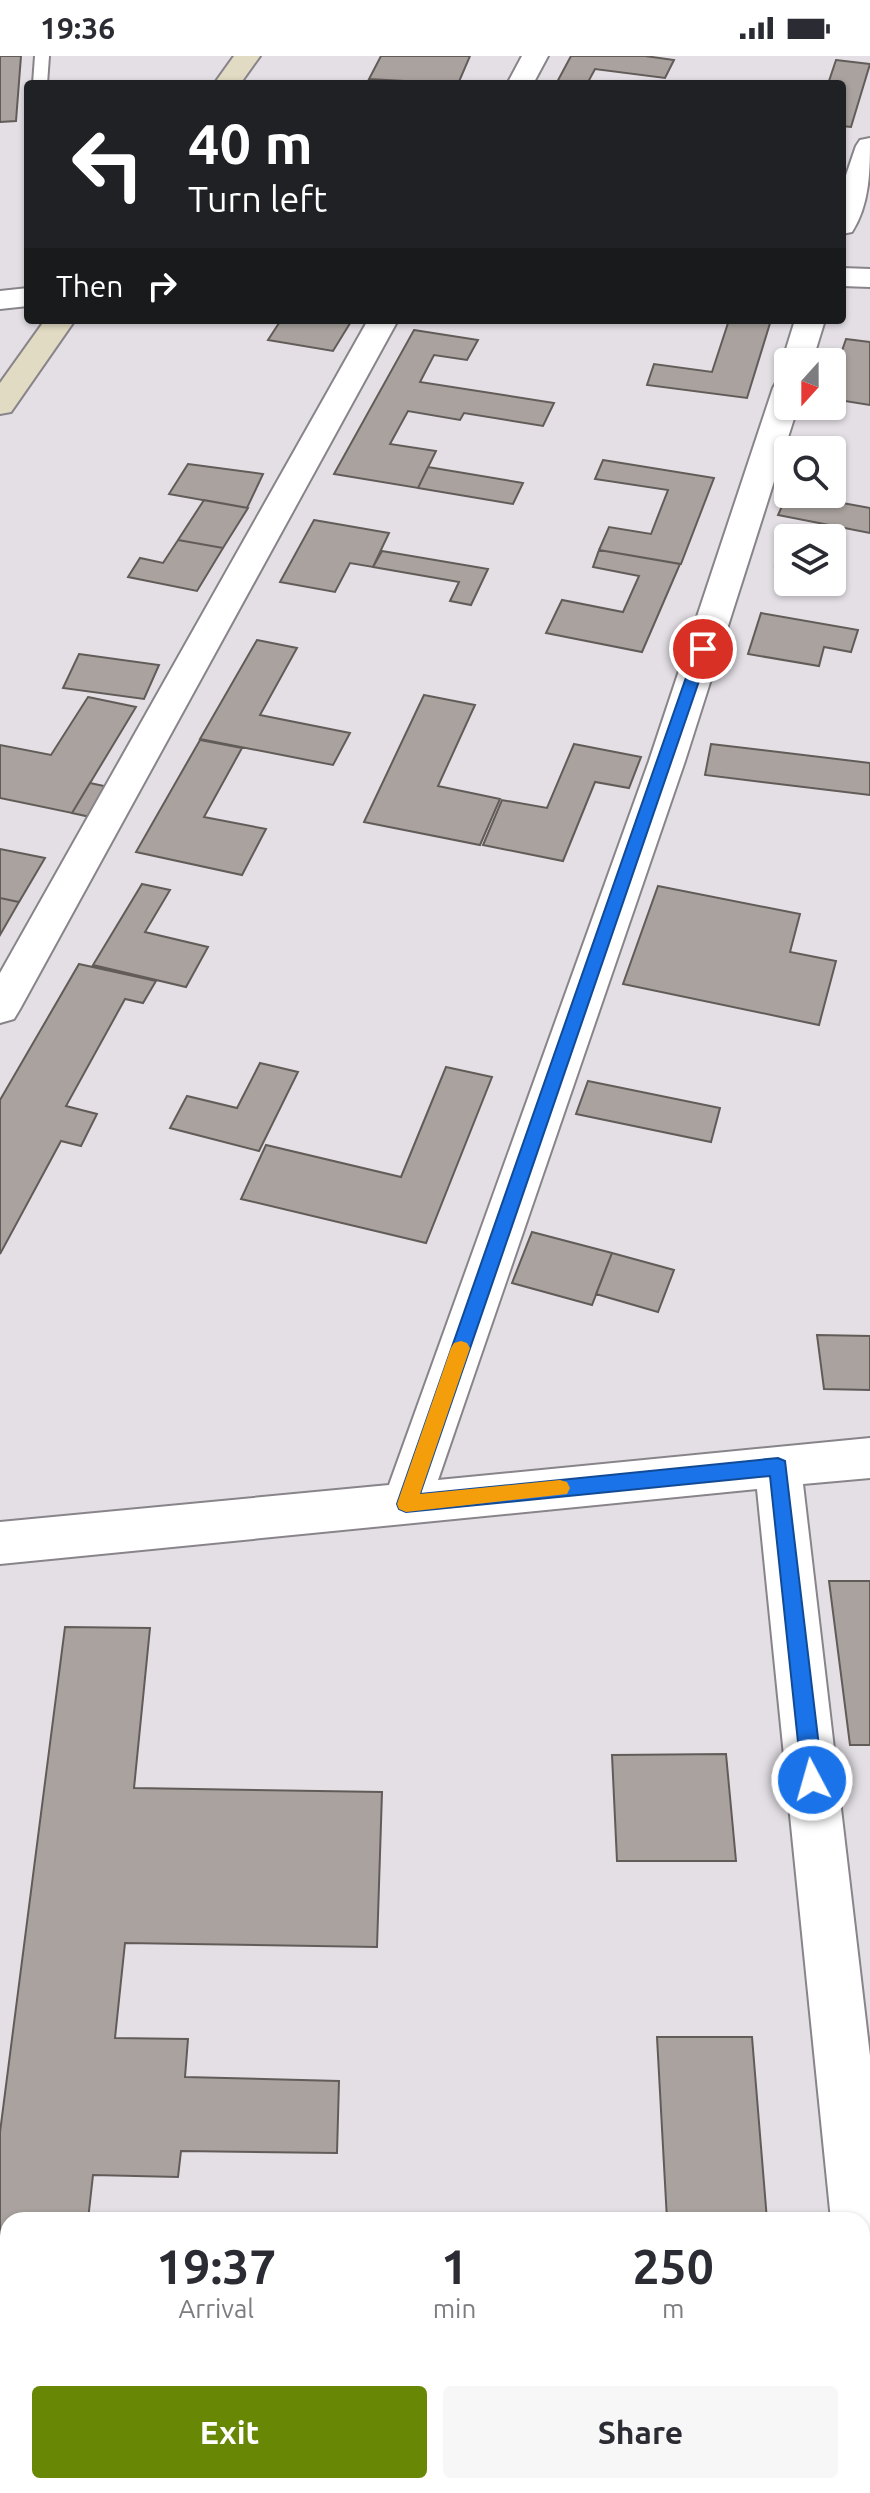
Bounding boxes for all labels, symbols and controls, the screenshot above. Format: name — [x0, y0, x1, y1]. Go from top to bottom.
text: 19:36 — [40, 11, 115, 45]
icon: left — [56, 112, 160, 216]
text: 40 m — [188, 112, 313, 175]
text: Turn left — [188, 178, 327, 219]
icon: right — [140, 264, 184, 308]
text: Then — [56, 269, 124, 303]
north arrow — [774, 348, 846, 420]
map controls — [774, 348, 846, 596]
button: search — [774, 436, 846, 508]
button: layers — [774, 524, 846, 596]
pin — [669, 615, 737, 683]
icon: arrive — [681, 627, 725, 671]
position arrow — [770, 1738, 854, 1822]
text: 19:37 — [156, 2239, 276, 2293]
text: 1 — [441, 2239, 468, 2293]
text: 250 — [633, 2239, 714, 2293]
text: Arrival — [178, 2294, 254, 2323]
text: min — [433, 2294, 476, 2323]
text: m — [662, 2294, 684, 2323]
button: Exit — [32, 2386, 427, 2478]
button: Share — [443, 2386, 838, 2478]

